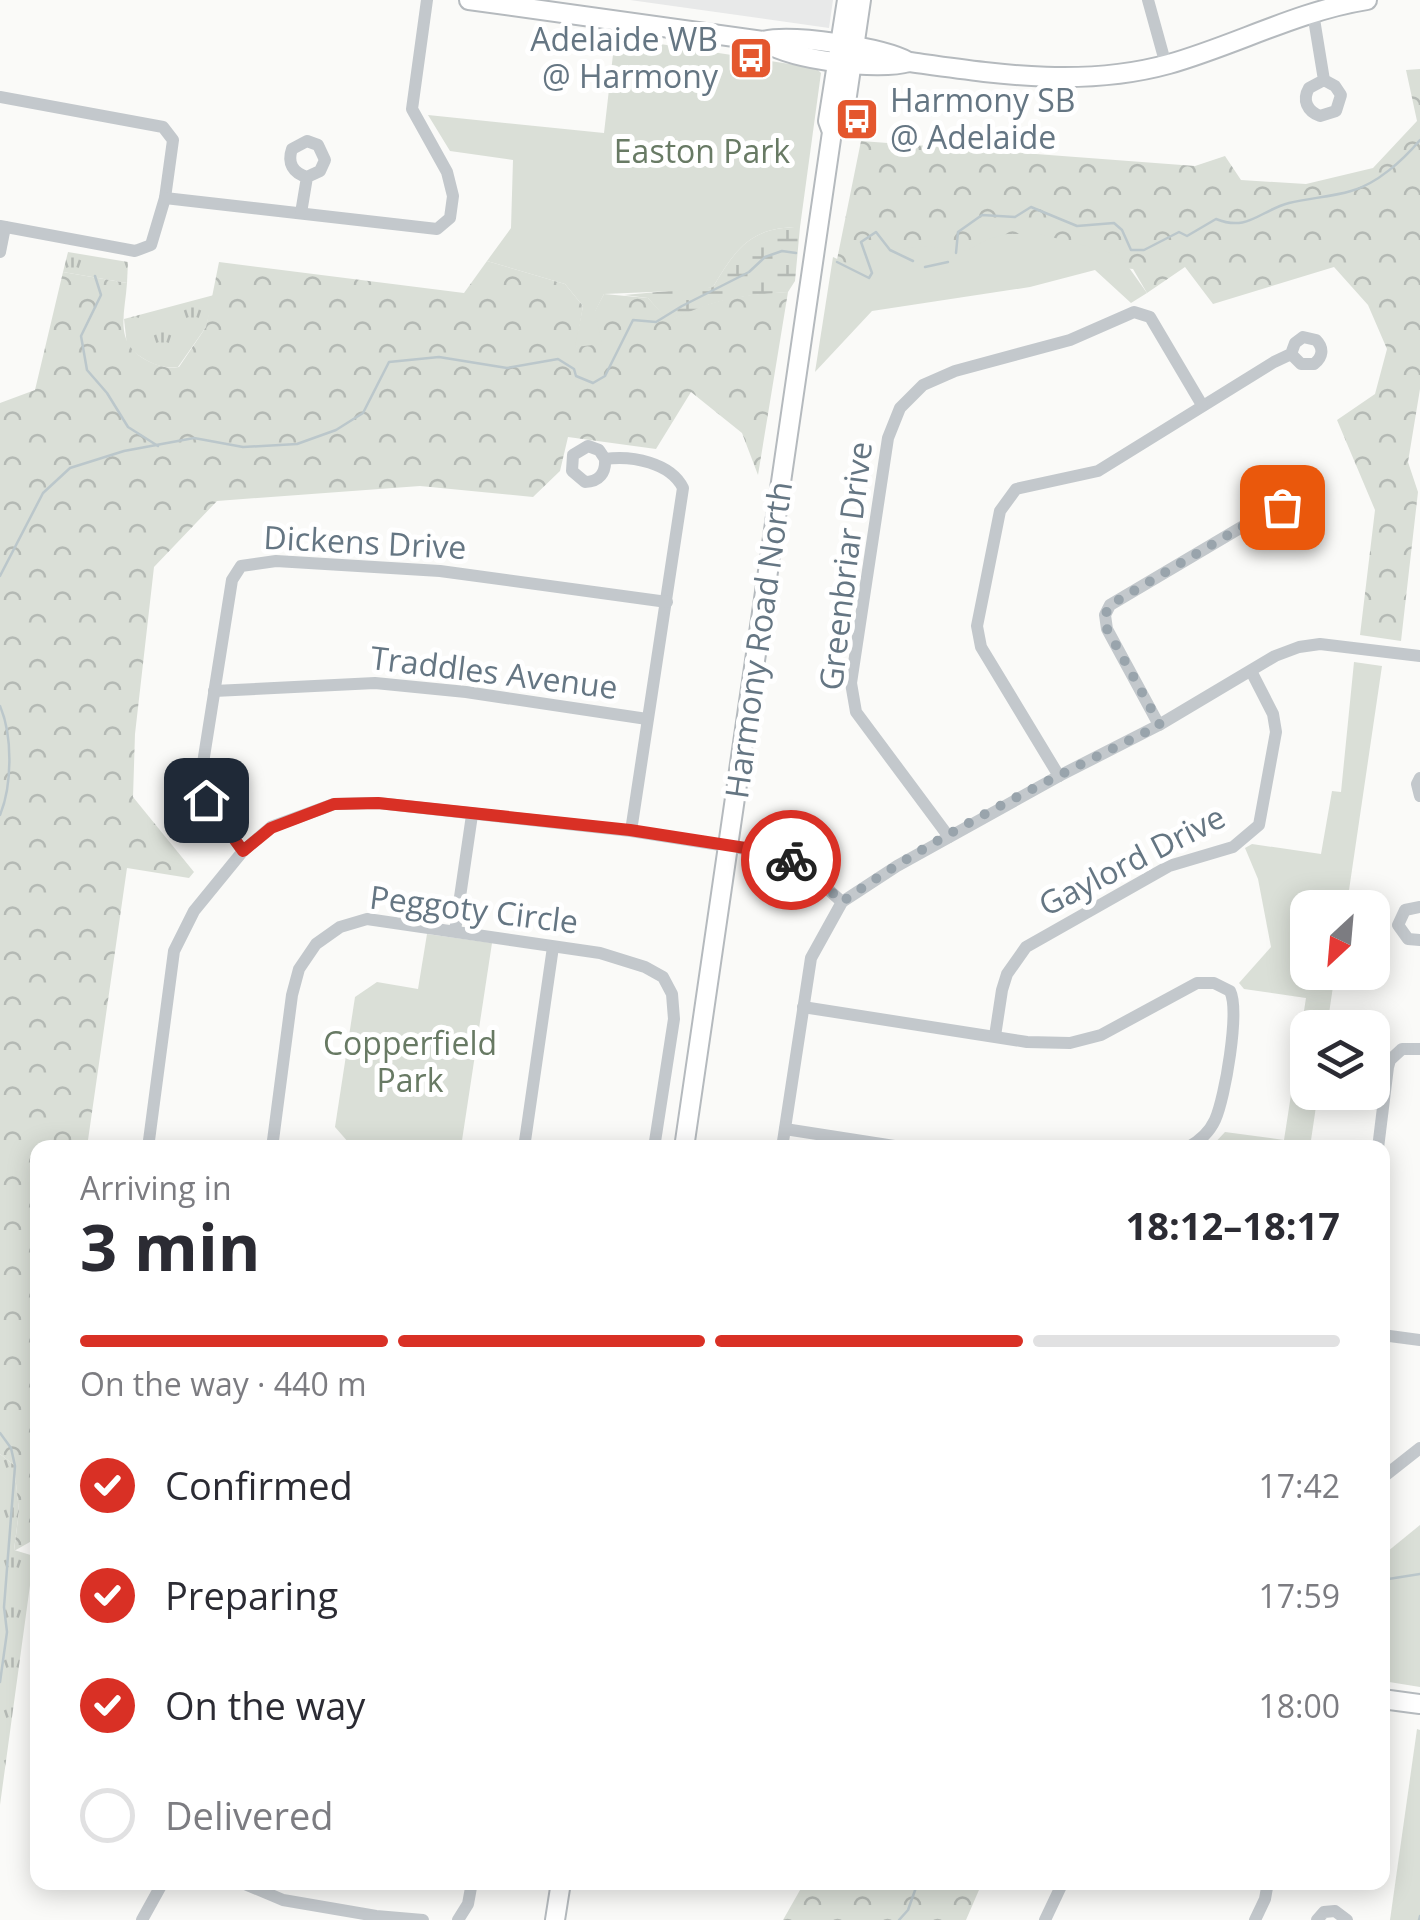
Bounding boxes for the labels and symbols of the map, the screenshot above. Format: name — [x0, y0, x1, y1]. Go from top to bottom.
place label: Adelaide WB @ Harmony — [530, 17, 719, 97]
bus stop icon: Adelaide WB @ Harmony — [728, 35, 774, 81]
place label: Harmony SB @ Adelaide — [890, 78, 1076, 158]
bus stop icon: Harmony SB @ Adelaide — [834, 96, 880, 142]
park label: Easton Park — [614, 129, 790, 172]
street label: Greenbriar Drive — [808, 439, 881, 693]
pin — [1240, 465, 1325, 550]
street label: Harmony Road North — [714, 479, 801, 801]
street label: Dickens Drive — [263, 515, 468, 568]
street label: Traddles Avenue — [368, 635, 620, 708]
pin — [164, 758, 249, 843]
street label: Gaylord Drive — [1031, 794, 1232, 925]
courier — [741, 810, 841, 910]
street label: Peggoty Circle — [368, 874, 581, 943]
north arrow — [1290, 890, 1390, 990]
park label: Copperfield Park — [323, 1021, 497, 1101]

